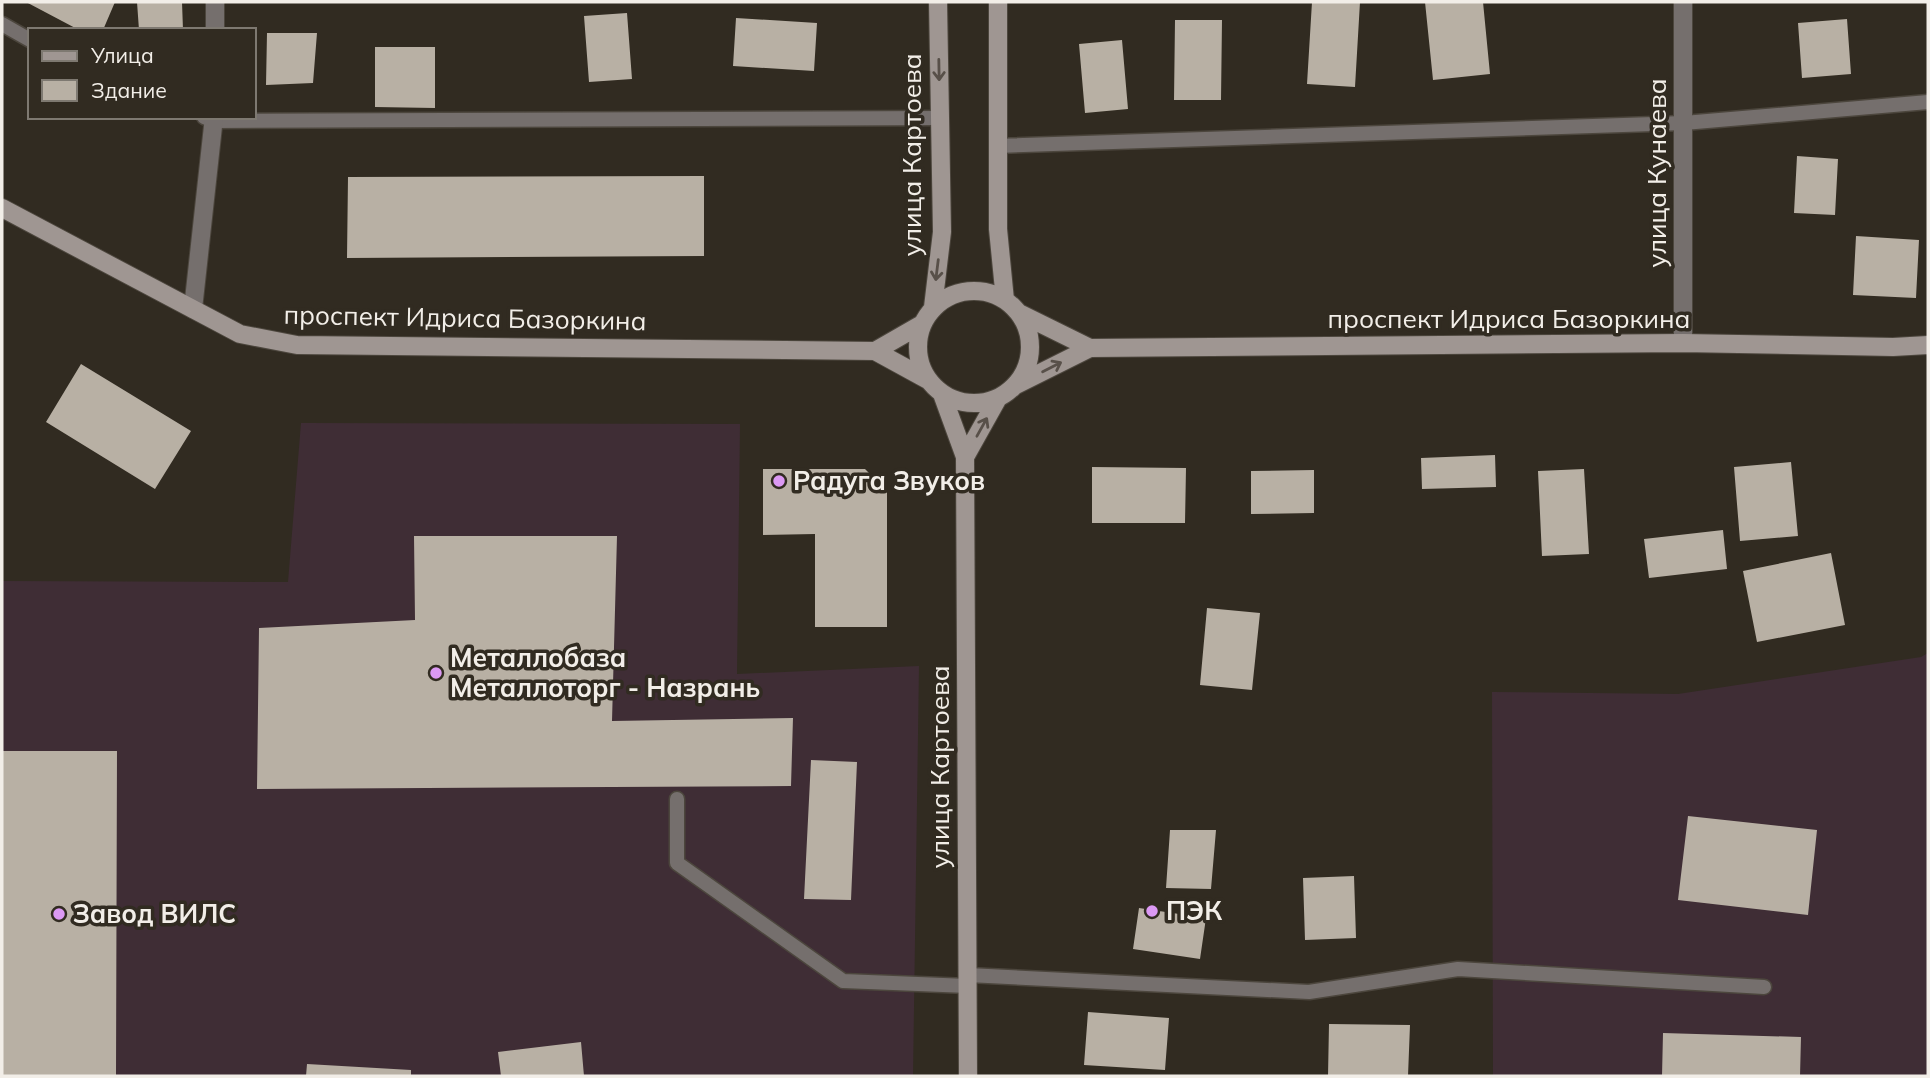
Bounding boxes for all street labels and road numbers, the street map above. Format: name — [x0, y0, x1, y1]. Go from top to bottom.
street label: улица Картоева — [895, 53, 928, 257]
street label: улица Кунаева — [1640, 78, 1673, 268]
street label: проспект Идриса Базоркина — [283, 298, 647, 337]
street label: проспект Идриса Базоркина — [1328, 302, 1690, 335]
street label: улица Картоева — [923, 665, 956, 869]

